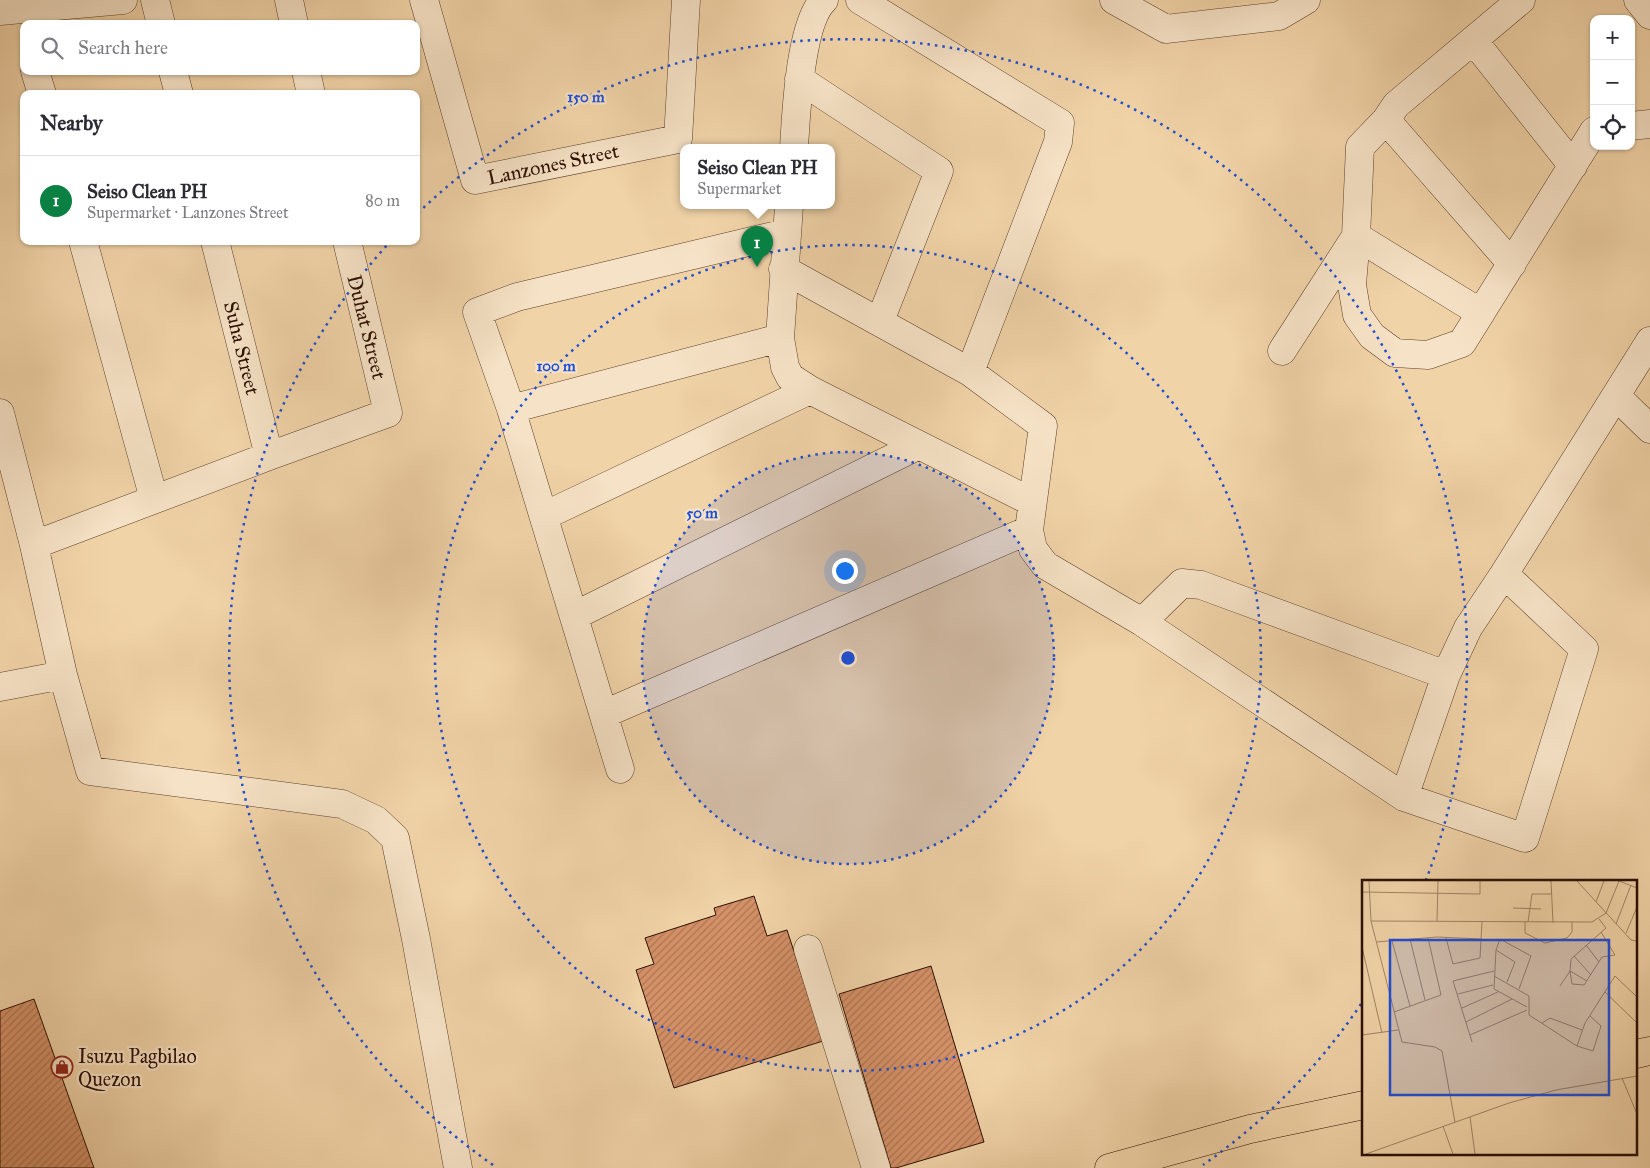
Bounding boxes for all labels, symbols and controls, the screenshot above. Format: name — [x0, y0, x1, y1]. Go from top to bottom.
map controls — [1590, 15, 1635, 150]
button: + — [1590, 15, 1635, 60]
search box — [20, 20, 420, 75]
icon: search — [38, 34, 66, 62]
text: Search here — [78, 36, 168, 59]
button: − — [1590, 60, 1635, 105]
text: 150 m — [567, 88, 605, 106]
button: locate — [1590, 105, 1635, 150]
text: Nearby — [40, 110, 103, 136]
street label: Lanzones Street — [485, 138, 621, 190]
popup — [680, 144, 835, 209]
text: Seiso Clean PH — [697, 156, 818, 179]
text: Supermarket — [697, 179, 781, 198]
text: Seiso Clean PH — [87, 180, 207, 203]
text: 1 — [53, 191, 59, 210]
text: 80 m — [365, 191, 400, 210]
text: Supermarket · Lanzones Street — [87, 203, 289, 222]
pin: 1 — [741, 226, 773, 267]
street label: Duhat Street — [342, 272, 392, 382]
street label: Suha Street — [219, 299, 265, 397]
text: 100 m — [536, 357, 576, 375]
text: 50 m — [686, 504, 718, 522]
your location — [832, 558, 858, 584]
centre of rings — [839, 649, 857, 667]
inset map — [1362, 880, 1638, 1156]
place label: Isuzu Pagbilao Quezon — [78, 1044, 197, 1091]
shop icon: Isuzu Pagbilao Quezon — [50, 1055, 74, 1079]

